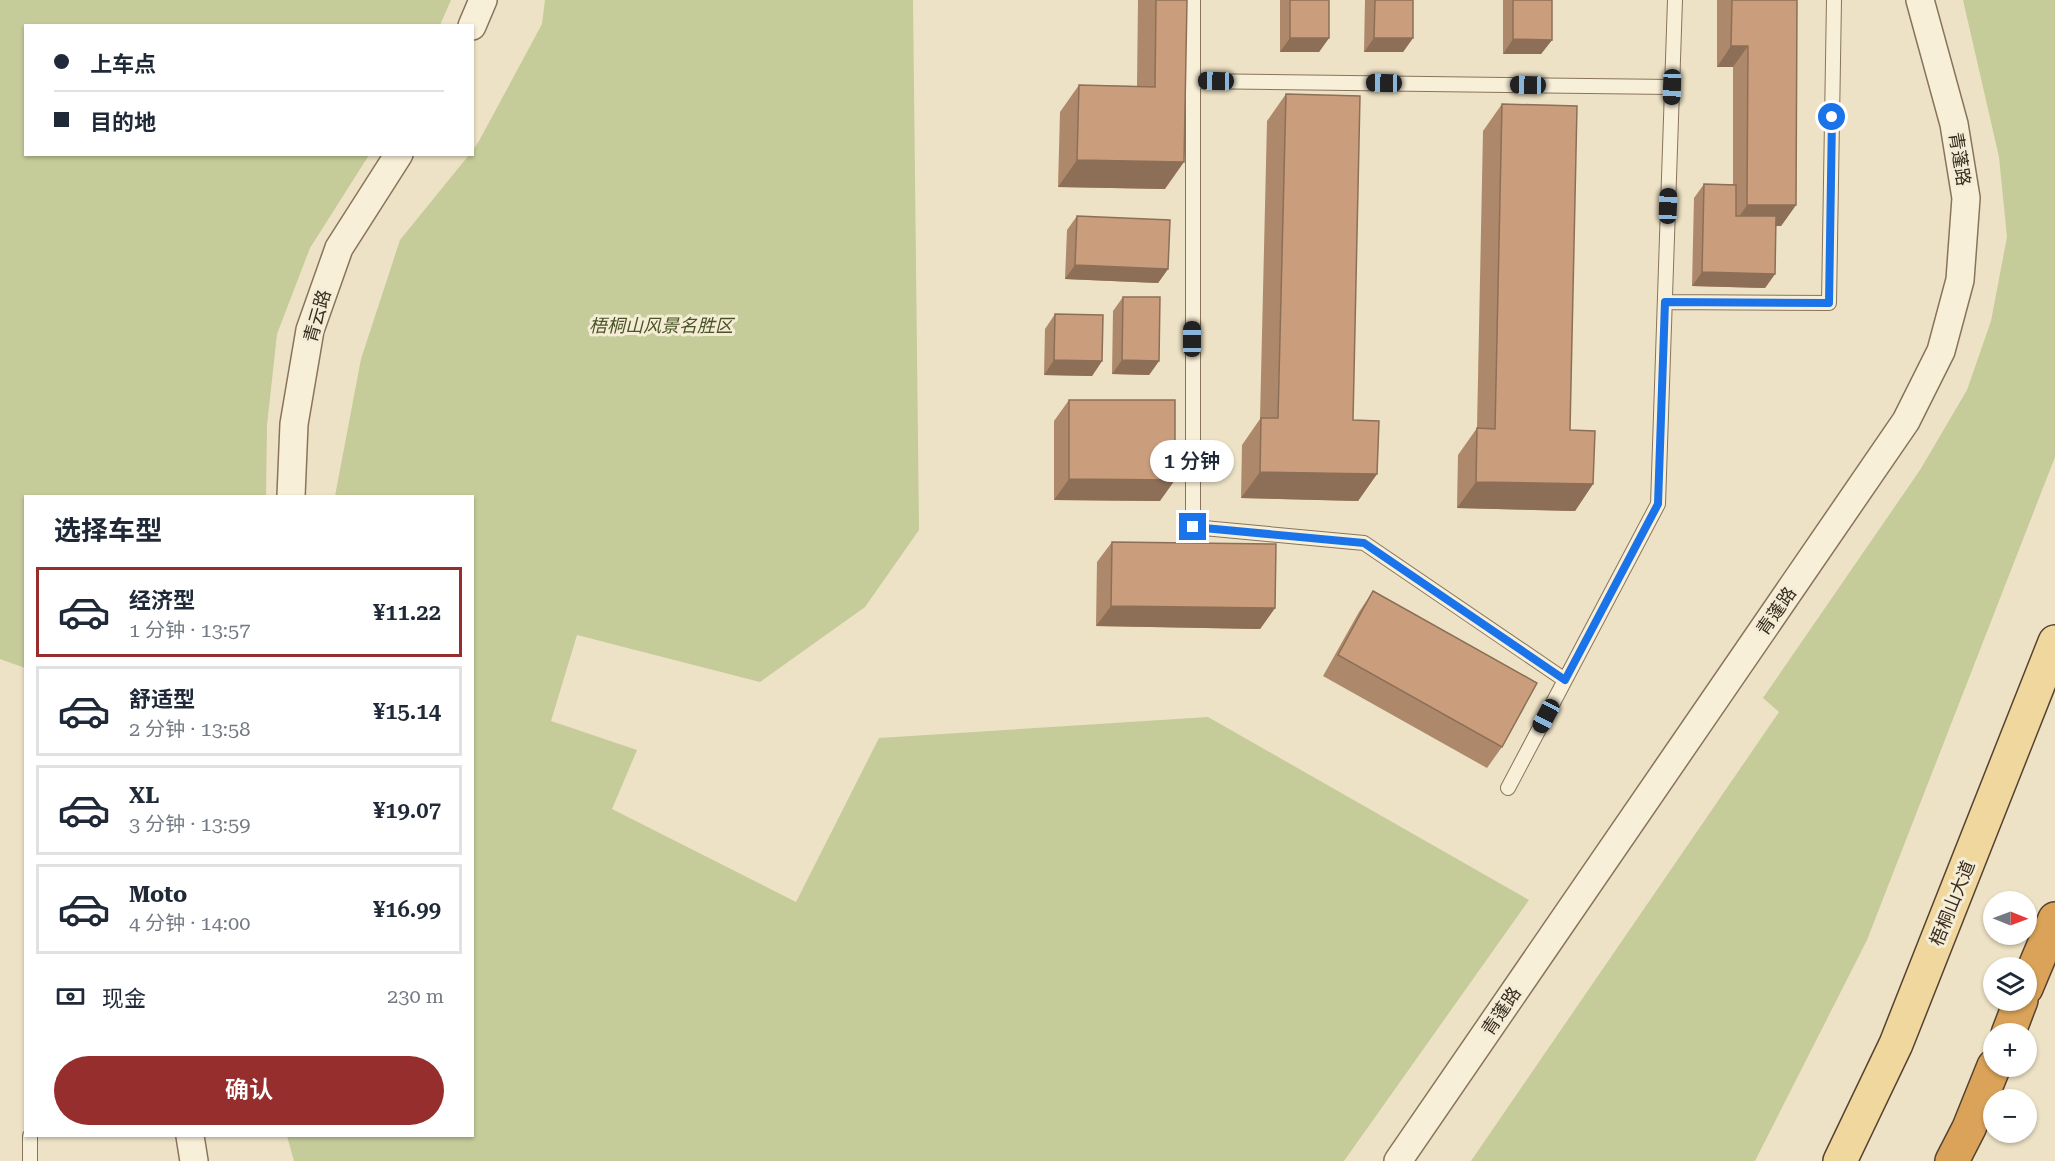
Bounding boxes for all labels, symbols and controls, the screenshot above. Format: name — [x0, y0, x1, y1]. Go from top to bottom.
text: 上车点 — [90, 52, 156, 77]
car — [1662, 69, 1682, 105]
car — [1198, 72, 1234, 90]
car — [1366, 74, 1402, 92]
car — [1510, 76, 1546, 94]
route start — [1818, 103, 1845, 130]
text: 目的地 — [90, 110, 156, 135]
street label: 青蓬路 — [1945, 131, 1975, 187]
car — [1658, 188, 1678, 224]
street label: 青云路 — [299, 287, 335, 345]
park label: 梧桐山风景名胜区 — [589, 315, 736, 336]
car — [1183, 321, 1201, 357]
callout: 1 分钟 — [1151, 440, 1235, 482]
text: 1 分钟 — [1164, 449, 1220, 473]
route end — [1179, 513, 1206, 540]
text: 选择车型 — [54, 515, 162, 547]
street label: 青蓬路 — [1752, 583, 1800, 639]
icon: car — [57, 585, 111, 639]
text: 经济型 — [129, 588, 195, 613]
text: ¥11.22 — [373, 600, 441, 625]
text: 1 分钟 · 13:57 — [129, 618, 250, 642]
icon: car — [57, 684, 111, 738]
text: 舒适型 — [129, 687, 195, 712]
car — [1530, 696, 1562, 736]
text: ¥15.14 — [373, 699, 441, 724]
text: 2 分钟 · 13:58 — [129, 717, 250, 741]
icon: car — [57, 783, 111, 837]
text: XL — [129, 783, 159, 808]
text: ¥19.07 — [373, 798, 441, 823]
text: 3 分钟 · 13:59 — [129, 812, 250, 836]
street label: 梧桐山大道 — [1925, 857, 1979, 949]
icon: car — [57, 882, 111, 936]
text: Moto — [129, 882, 187, 907]
north arrow — [1983, 891, 2037, 945]
map controls — [1983, 891, 2037, 1143]
text: ¥16.99 — [373, 897, 441, 922]
text: 4 分钟 · 14:00 — [129, 911, 250, 935]
button: layers — [1983, 957, 2037, 1011]
icon: cash — [54, 980, 87, 1013]
street label: 青蓬路 — [1477, 983, 1525, 1039]
text: 230 m — [387, 984, 444, 1008]
text: 现金 — [102, 986, 146, 1011]
button: + — [1983, 1023, 2037, 1077]
button: 确认 — [54, 1056, 444, 1125]
button: − — [1983, 1089, 2037, 1143]

